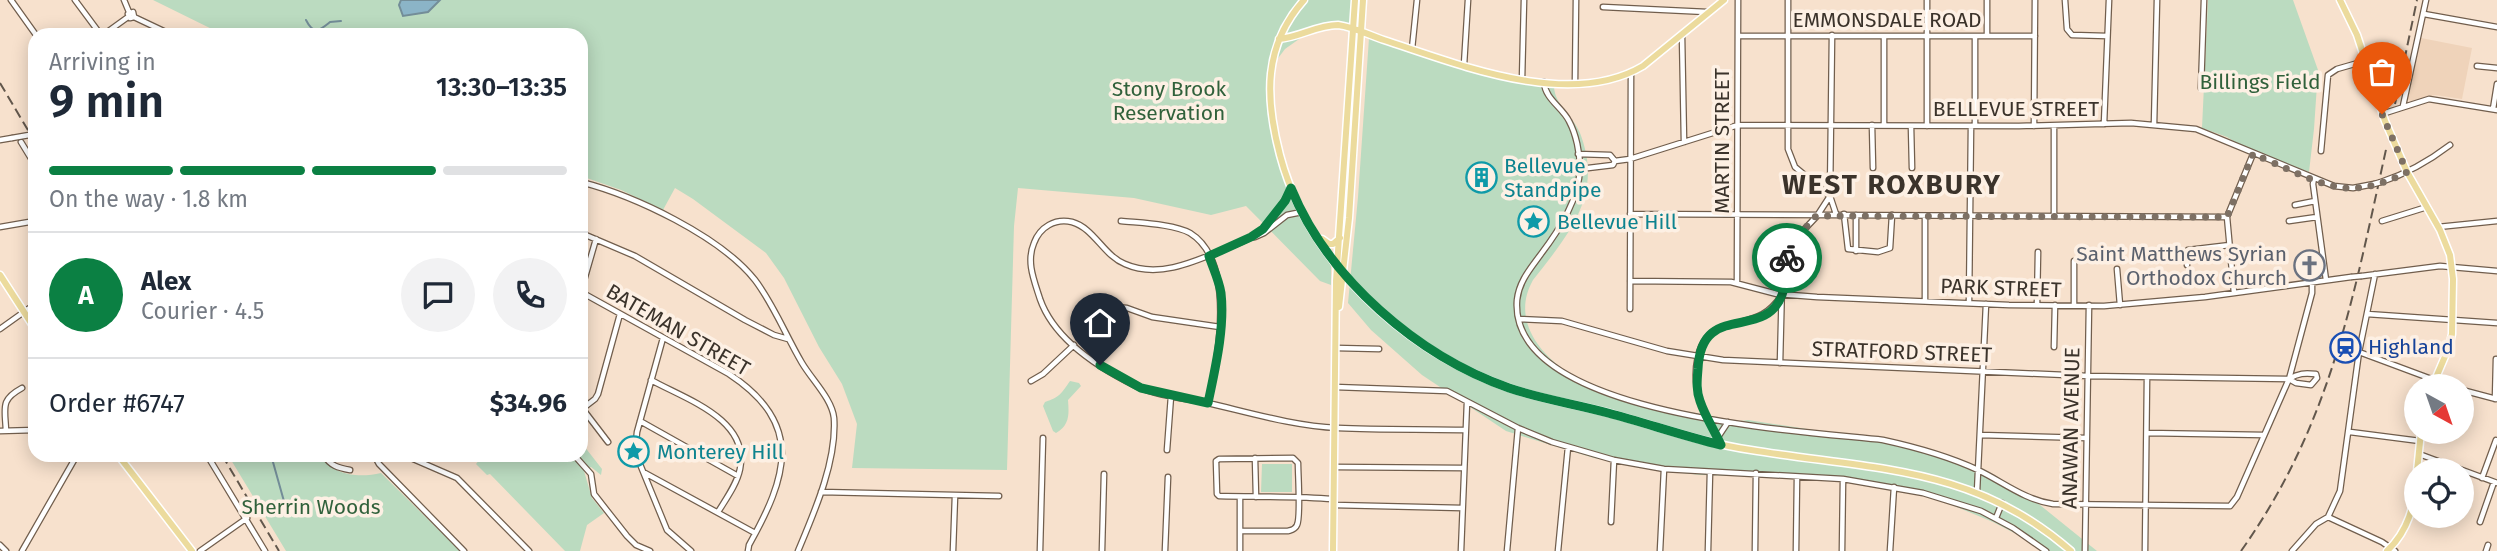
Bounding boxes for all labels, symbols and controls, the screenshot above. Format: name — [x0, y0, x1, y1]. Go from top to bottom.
street label: EMMONSDALE ROAD — [1792, 7, 1982, 33]
pin — [2352, 42, 2412, 114]
text: Arriving in — [49, 48, 156, 76]
icon: bag — [2363, 53, 2401, 91]
street label: MARTIN STREET — [1709, 68, 1735, 214]
park label: Billings Field — [2200, 69, 2320, 95]
text: 13:30–13:35 — [436, 72, 567, 103]
text: 9 min — [49, 74, 164, 129]
park label: Stony Brook Reservation — [1112, 76, 1227, 126]
street label: BELLEVUE STREET — [1933, 96, 2099, 122]
place label: Bellevue Standpipe — [1504, 153, 1601, 203]
building icon: Bellevue Standpipe — [1464, 161, 1498, 195]
district label: WEST ROXBURY — [1782, 168, 2002, 201]
text: On the way · 1.8 km — [49, 185, 248, 213]
place icon: Bellevue Hill — [1517, 205, 1551, 239]
place label: Bellevue Hill — [1557, 209, 1677, 235]
courier — [1752, 223, 1822, 293]
icon: bike — [1768, 239, 1806, 277]
place label: Saint Matthews Syrian Orthodox Church — [2076, 241, 2287, 291]
church icon: Saint Matthews Syrian Orthodox Church — [2293, 249, 2327, 283]
button: chat — [401, 258, 475, 332]
button: phone — [493, 258, 567, 332]
text: Alex — [141, 266, 191, 297]
street label: PARK STREET — [1940, 273, 2062, 303]
street label: BATEMAN STREET — [601, 278, 755, 382]
text: A — [78, 280, 94, 311]
pin — [1070, 293, 1130, 365]
text: Courier · 4.5 — [141, 297, 264, 325]
icon: home — [1081, 304, 1119, 342]
station icon: Highland — [2328, 330, 2362, 364]
place label: Highland — [2368, 334, 2454, 360]
street label: STRATFORD STREET — [1811, 336, 1993, 368]
street label: ANAWAN AVENUE — [2057, 347, 2085, 509]
north arrow — [2404, 374, 2474, 444]
map controls — [2404, 374, 2474, 528]
text: Order #6747 — [49, 388, 185, 419]
text: $34.96 — [490, 388, 567, 419]
place icon: Monterey Hill — [617, 435, 651, 469]
place label: Monterey Hill — [657, 439, 784, 465]
button: locate — [2404, 458, 2474, 528]
park label: Sherrin Woods — [241, 494, 381, 520]

